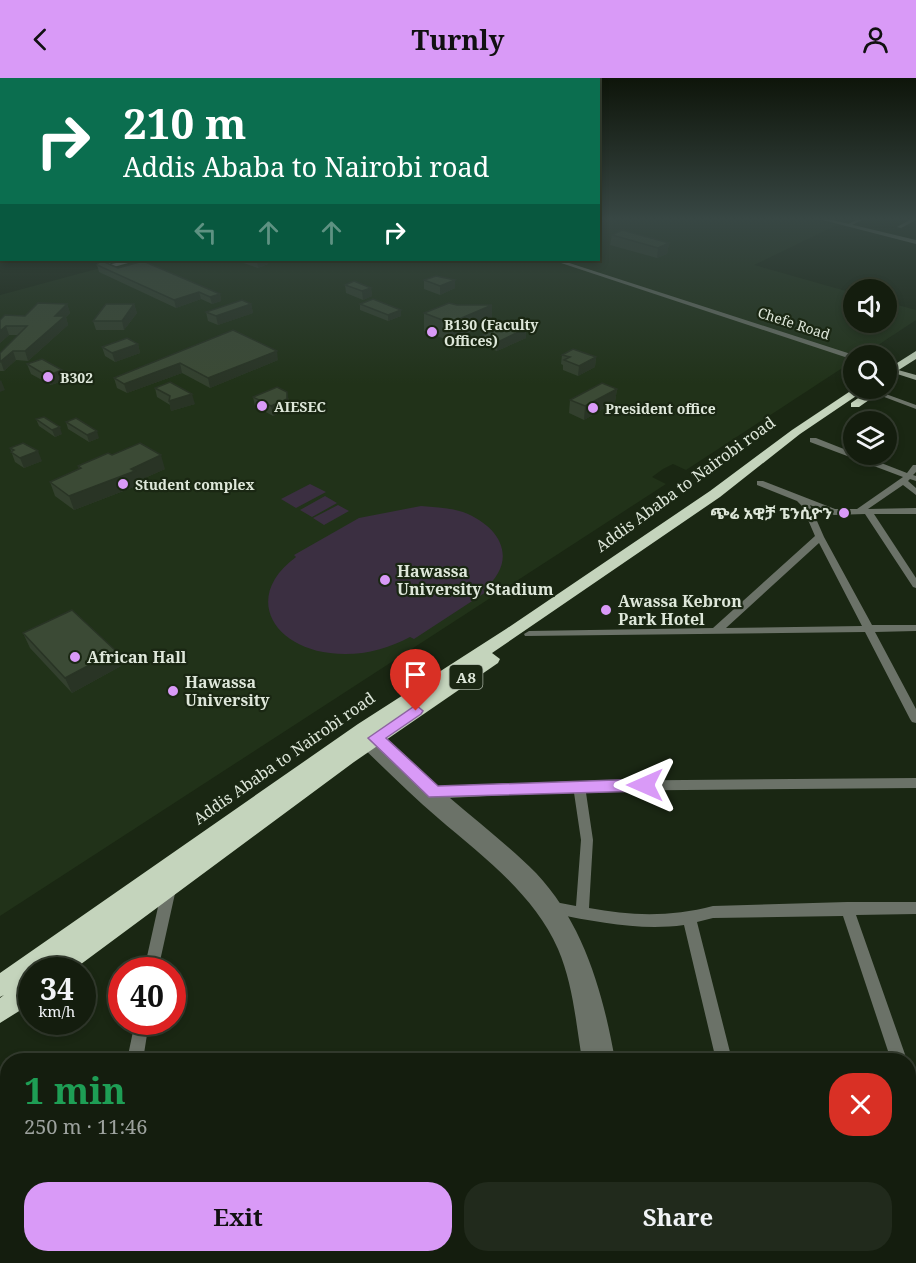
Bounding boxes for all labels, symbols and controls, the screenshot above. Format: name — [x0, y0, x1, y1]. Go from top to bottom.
text: Turnly — [412, 21, 504, 58]
icon: back — [24, 23, 57, 56]
icon: person — [859, 23, 892, 56]
text: 210 m — [123, 94, 247, 151]
icon: right — [24, 102, 102, 180]
text: Addis Ababa to Nairobi road — [123, 148, 489, 185]
icon: left — [189, 216, 222, 249]
icon: ahead — [252, 216, 285, 249]
icon: ahead — [315, 216, 348, 249]
icon: right — [378, 216, 411, 249]
map controls — [843, 279, 897, 465]
button: sound — [843, 279, 897, 333]
street label: Chefe Road — [755, 302, 833, 344]
place label: B130 (Faculty Offices) — [444, 315, 539, 350]
marker: B130 (Faculty Offices) — [425, 325, 439, 339]
button: search — [843, 345, 897, 399]
place label: B302 — [60, 368, 93, 387]
marker: B302 — [41, 370, 55, 384]
place label: AIESEC — [274, 397, 326, 416]
marker: AIESEC — [255, 399, 269, 413]
place label: President office — [605, 399, 716, 418]
marker: President office — [586, 401, 600, 415]
street label: Addis Ababa to Nairobi road — [591, 411, 779, 557]
button: layers — [843, 411, 897, 465]
place label: Student complex — [135, 475, 255, 494]
marker: Student complex — [116, 477, 130, 491]
place label: ጭሬ አዊቻ ፔንሲዮን — [710, 502, 832, 524]
marker: ጭሬ አዊቻ ፔንሲዮን — [837, 506, 851, 520]
place label: Hawassa University Stadium — [397, 560, 554, 600]
marker: Hawassa University Stadium — [378, 573, 392, 587]
place label: Awassa Kebron Park Hotel — [618, 590, 742, 630]
marker: Awassa Kebron Park Hotel — [599, 603, 613, 617]
place label: African Hall — [87, 646, 187, 668]
pin — [390, 649, 441, 711]
marker: African Hall — [68, 650, 82, 664]
icon: arrive — [399, 658, 432, 691]
road number: A8 — [450, 665, 482, 689]
place label: Hawassa University — [185, 671, 270, 711]
marker: Hawassa University — [166, 684, 180, 698]
street label: Addis Ababa to Nairobi road — [189, 687, 379, 829]
position arrow — [613, 753, 677, 817]
speed limit sign: 40 — [108, 957, 186, 1035]
text: 34 — [40, 968, 74, 1009]
text: km/h — [39, 1001, 75, 1021]
text: 1 min — [24, 1066, 126, 1115]
button: close — [829, 1073, 892, 1136]
text: 250 m · 11:46 — [24, 1113, 147, 1140]
button: Exit — [24, 1182, 452, 1251]
button: Share — [464, 1182, 892, 1251]

